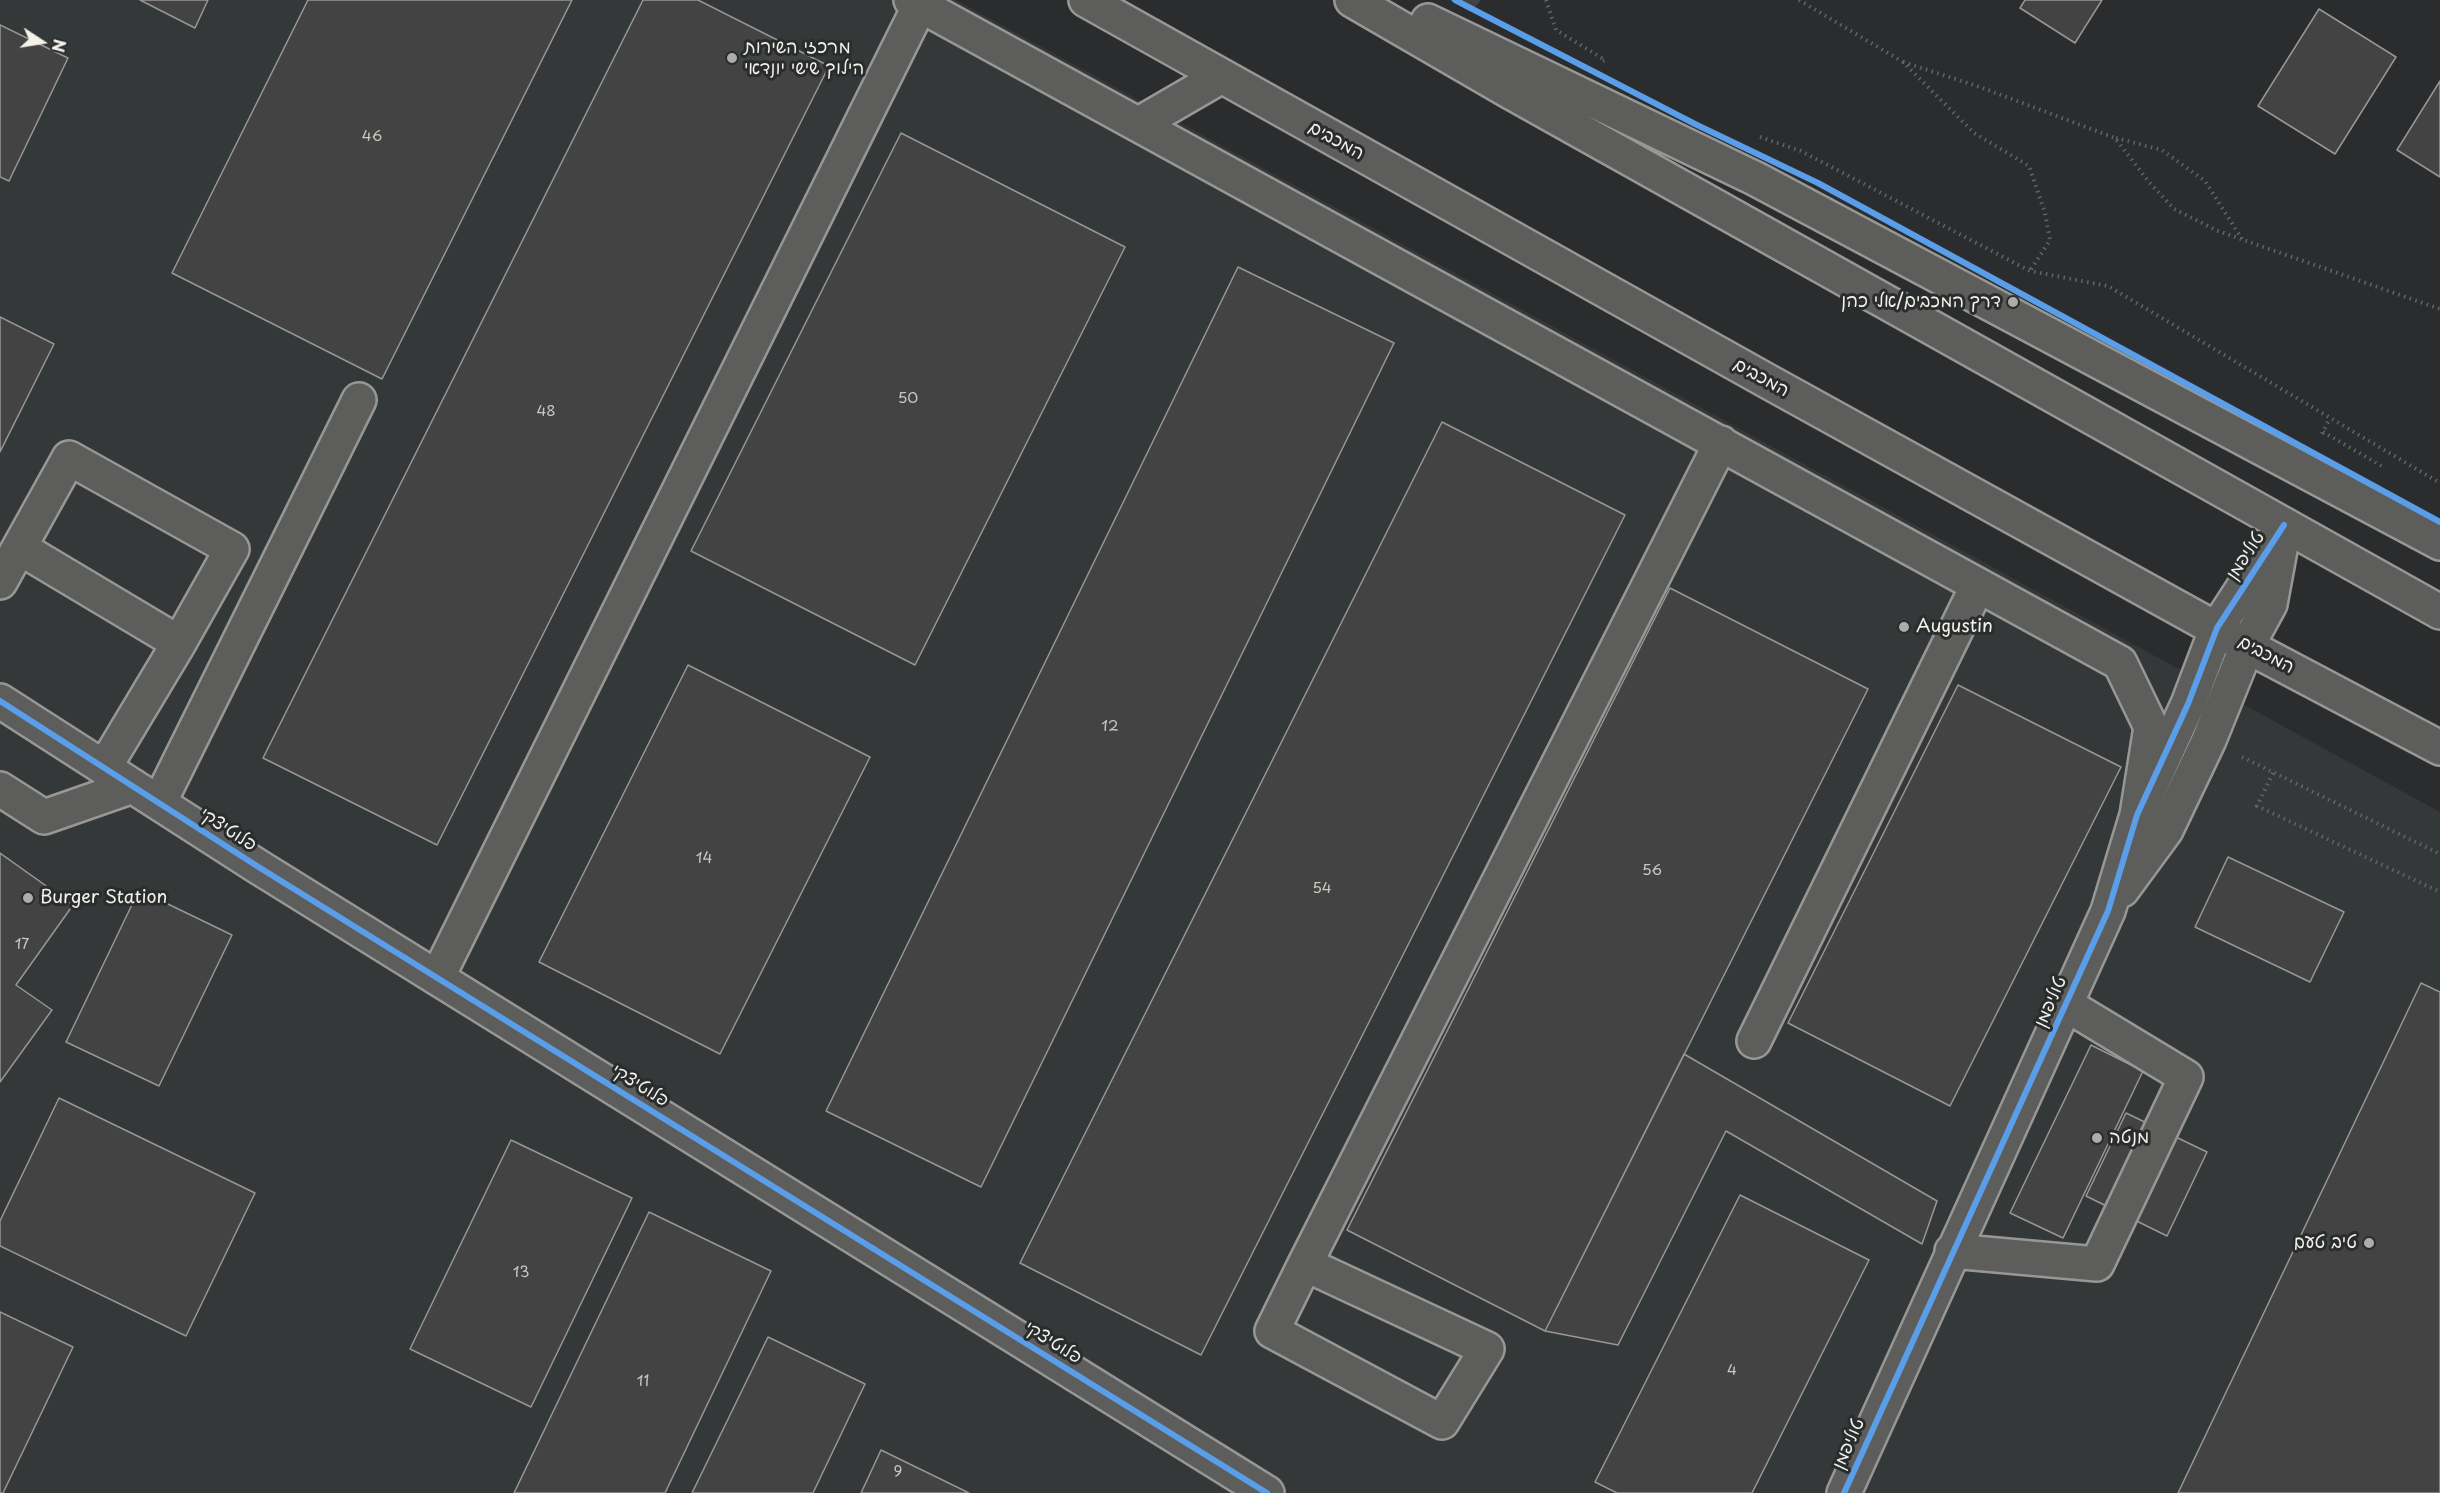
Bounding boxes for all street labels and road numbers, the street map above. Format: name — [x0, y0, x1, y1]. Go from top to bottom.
street label: המכבים — [1304, 117, 1368, 165]
street label: המכבים — [1729, 354, 1793, 402]
street label: טוליפמן — [2222, 528, 2270, 584]
street label: המכבים — [2234, 631, 2298, 679]
street label: פלוטיצקי — [196, 804, 260, 856]
street label: טוליפמן — [2030, 973, 2072, 1031]
street label: פלוטיצקי — [607, 1060, 673, 1112]
street label: פלוטיצקי — [1020, 1317, 1086, 1369]
street label: טוליפמן — [1828, 1415, 1870, 1473]

